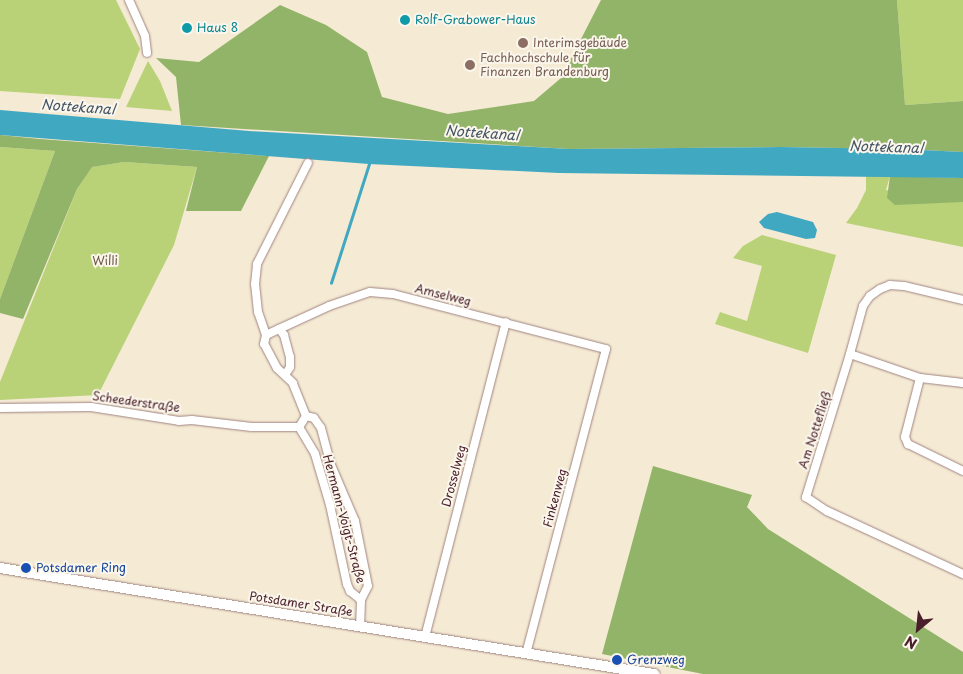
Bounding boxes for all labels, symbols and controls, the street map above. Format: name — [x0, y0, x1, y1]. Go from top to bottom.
place label: Rolf-Grabower-Haus — [415, 13, 536, 27]
marker: Rolf-Grabower-Haus — [399, 14, 411, 26]
place label: Haus 8 — [197, 21, 238, 35]
marker: Haus 8 — [181, 22, 193, 34]
place label: Interimsgebäude — [533, 36, 627, 50]
marker: Interimsgebäude — [517, 37, 529, 49]
place label: Fachhochschule für Finanzen Brandenburg — [480, 51, 610, 79]
marker: Fachhochschule für Finanzen Brandenburg — [464, 59, 476, 71]
water label: Nottekanal — [41, 96, 115, 118]
water label: Nottekanal — [445, 122, 519, 144]
water label: Nottekanal — [849, 137, 923, 157]
park label: Willi — [92, 254, 118, 268]
street label: Amselweg — [413, 281, 473, 309]
street label: Scheederstraße — [91, 389, 181, 415]
street label: Am Nottefließ — [796, 389, 834, 471]
street label: Drosselweg — [439, 443, 469, 509]
street label: Hermann-Voigt-Straße — [320, 453, 368, 585]
street label: Finkenweg — [540, 467, 570, 529]
place label: Potsdamer Ring — [36, 561, 126, 575]
marker: Potsdamer Ring — [20, 562, 32, 574]
street label: Potsdamer Straße — [248, 589, 354, 619]
north arrow — [893, 604, 943, 654]
text: N — [901, 631, 921, 655]
place label: Grenzweg — [627, 653, 685, 667]
marker: Grenzweg — [611, 654, 623, 666]

